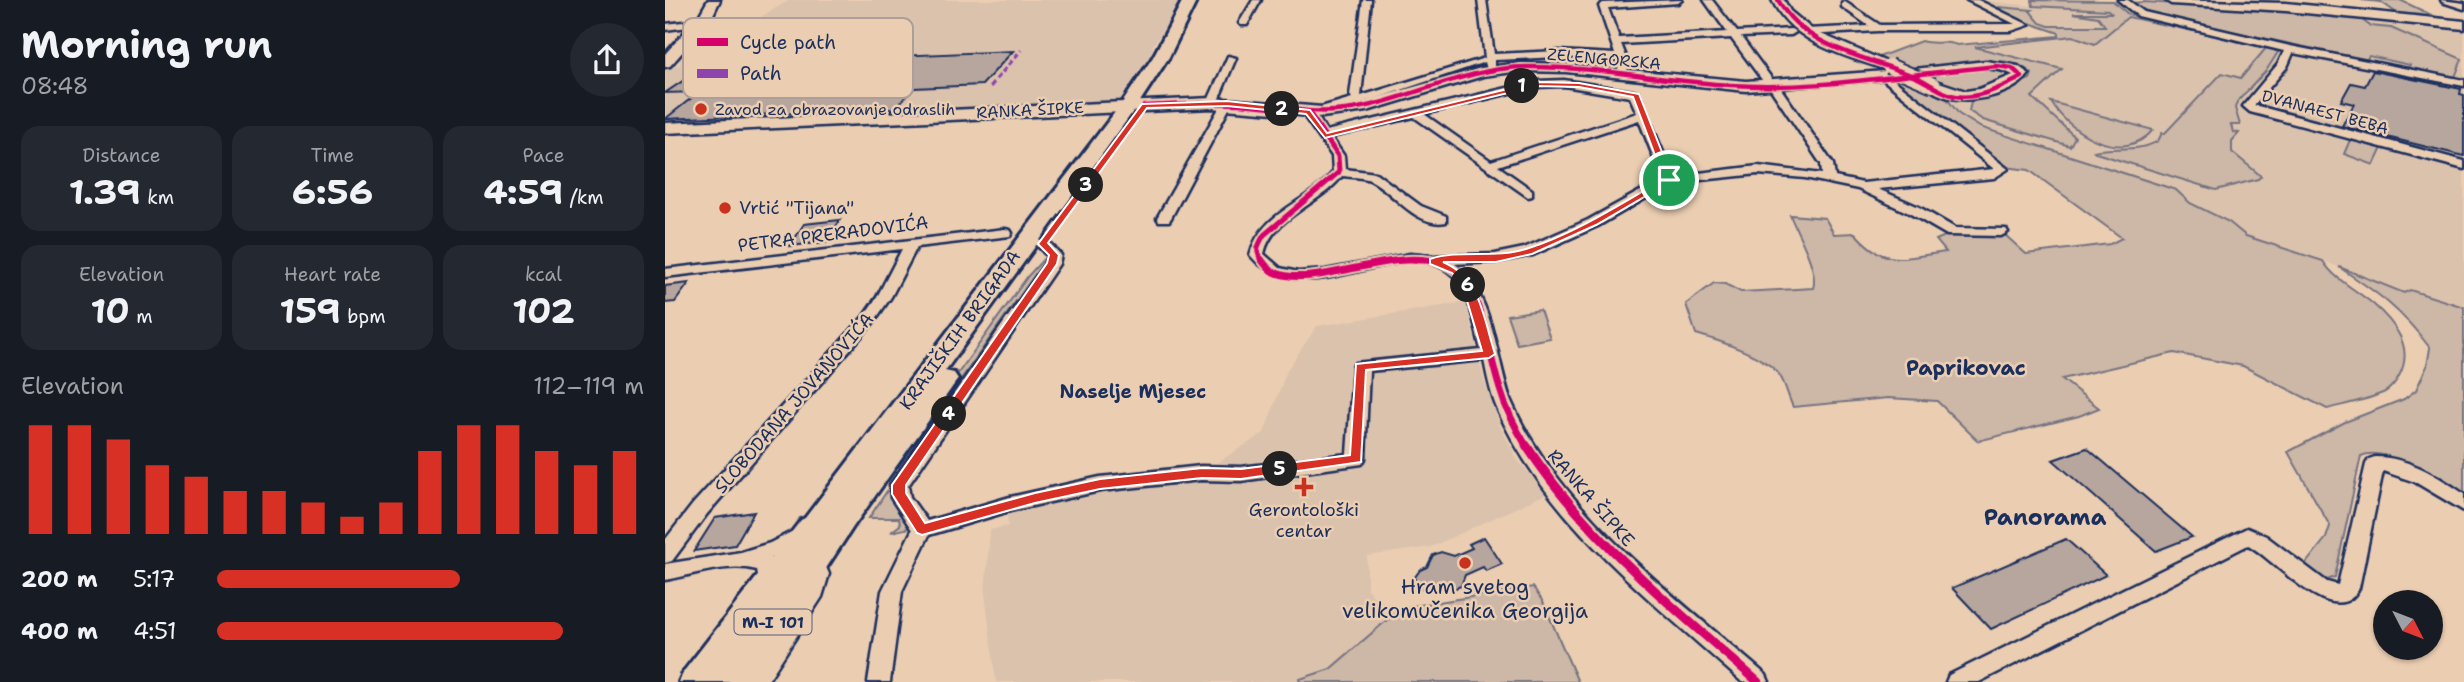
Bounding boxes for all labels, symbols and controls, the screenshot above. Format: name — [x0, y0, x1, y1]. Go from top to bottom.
legend — [683, 18, 913, 98]
text: Morning run — [21, 19, 272, 70]
button: share — [570, 23, 644, 97]
text: Cycle path — [740, 30, 836, 55]
street label: ZELENGORSKA — [1546, 44, 1662, 74]
text: Path — [740, 61, 782, 86]
pin: 1 — [1505, 68, 1539, 104]
text: 08:48 — [21, 71, 89, 101]
text: 1 — [1517, 73, 1526, 98]
street label: DVANAEST BEBA — [2259, 85, 2391, 139]
pin: 2 — [1265, 92, 1299, 126]
text: 2 — [1275, 96, 1288, 121]
street label: RANKA ŠIPKE — [976, 97, 1084, 123]
place label: Zavod za obrazovanje odraslih — [715, 99, 955, 120]
marker: Zavod za obrazovanje odraslih — [693, 101, 709, 117]
text: Distance — [83, 143, 160, 168]
text: Time — [311, 143, 354, 168]
text: Pace — [523, 143, 564, 168]
pin — [1639, 150, 1699, 210]
icon: arrive — [1650, 161, 1688, 199]
text: 1.39 — [69, 168, 141, 215]
text: 6:56 — [292, 168, 373, 215]
text: 4:59 — [483, 168, 563, 215]
pin: 3 — [1069, 168, 1103, 202]
text: 3 — [1079, 172, 1092, 197]
text: km — [141, 185, 174, 210]
text: /km — [563, 185, 604, 210]
place label: Vrtić "Tijana" — [739, 196, 854, 220]
marker: Vrtić "Tijana" — [717, 200, 733, 216]
street label: PETRA PRERADOVIĆA — [736, 210, 930, 258]
street label: KRAJIŠKIH BRIGADA — [894, 245, 1026, 415]
text: Elevation — [79, 262, 164, 287]
text: Heart rate — [284, 262, 381, 287]
text: kcal — [525, 262, 562, 287]
pin: 6 — [1451, 268, 1485, 302]
text: 6 — [1461, 272, 1474, 297]
text: 10 — [90, 287, 130, 334]
text: 159 — [279, 287, 341, 334]
text: 102 — [512, 287, 575, 334]
text: m — [130, 304, 153, 329]
text: bpm — [341, 304, 386, 329]
street label: SLOBODANA JOVANOVIĆA — [709, 308, 879, 498]
district label: Paprikovac — [1906, 354, 2026, 382]
text: Elevation — [21, 371, 124, 401]
text: 112–119 m — [533, 371, 644, 401]
district label: Naselje Mjesec — [1060, 379, 1206, 404]
pin: 4 — [931, 396, 967, 432]
text: 4 — [942, 401, 955, 426]
street label: RANKA ŠIPKE — [1542, 444, 1640, 552]
pin: 5 — [1263, 452, 1297, 486]
text: 5 — [1274, 456, 1285, 481]
marker: Gerontološki centar — [1294, 477, 1314, 497]
place label: Gerontološki centar — [1249, 498, 1359, 543]
district label: Panorama — [1984, 502, 2107, 532]
marker: Hram svetog velikomučenika Georgija — [1457, 555, 1473, 571]
text: 200 m — [21, 564, 98, 594]
text: 5:17 — [133, 564, 175, 594]
place label: Hram svetog velikomučenika Georgija — [1342, 573, 1588, 625]
north arrow — [2373, 590, 2443, 660]
map controls — [2373, 590, 2443, 660]
road number: M-I 101 — [735, 610, 811, 635]
text: 400 m — [21, 616, 98, 646]
text: 4:51 — [133, 616, 177, 646]

